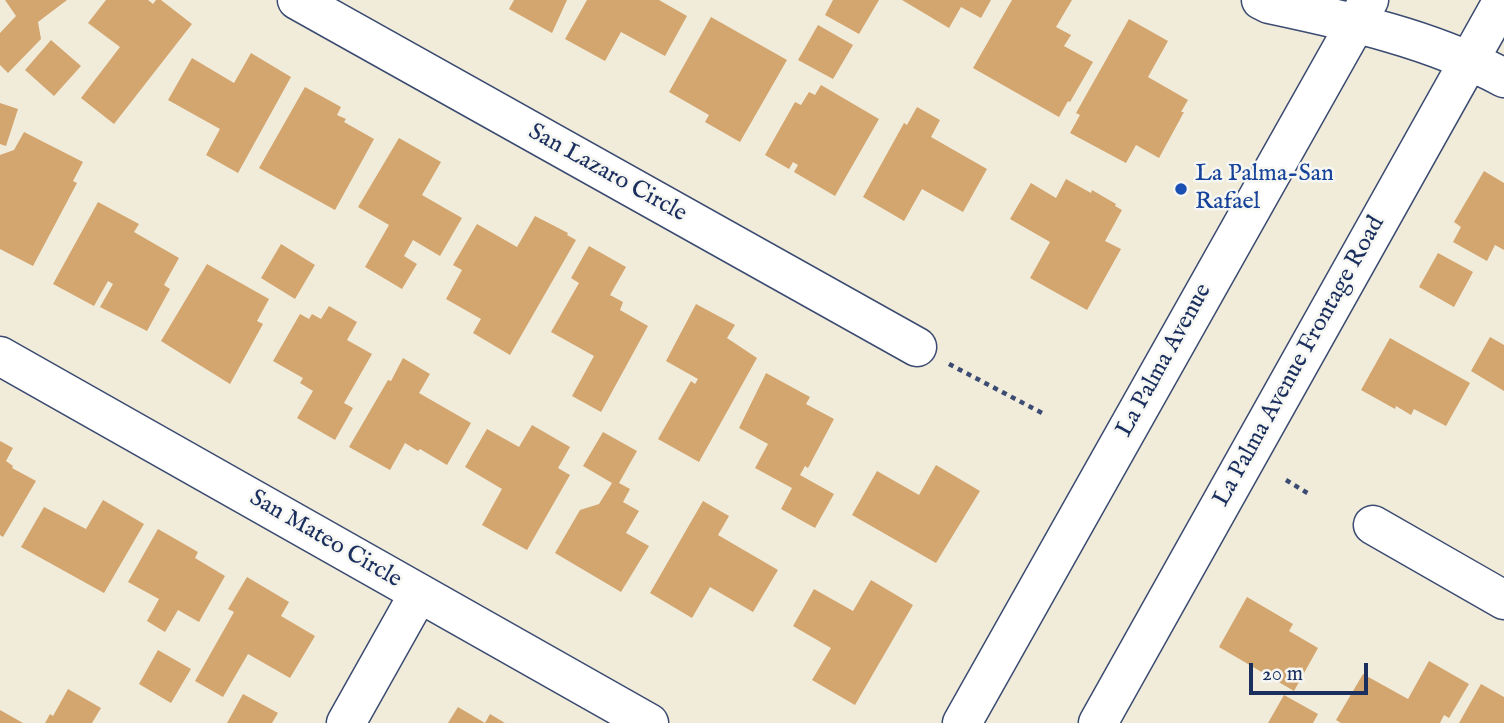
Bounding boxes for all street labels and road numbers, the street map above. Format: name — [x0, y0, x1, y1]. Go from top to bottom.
street label: San Lazaro Circle — [523, 119, 691, 229]
street label: La Palma Avenue Frontage Road — [1208, 212, 1392, 512]
street label: La Palma Avenue — [1111, 279, 1219, 443]
street label: San Mateo Circle — [244, 485, 406, 595]

